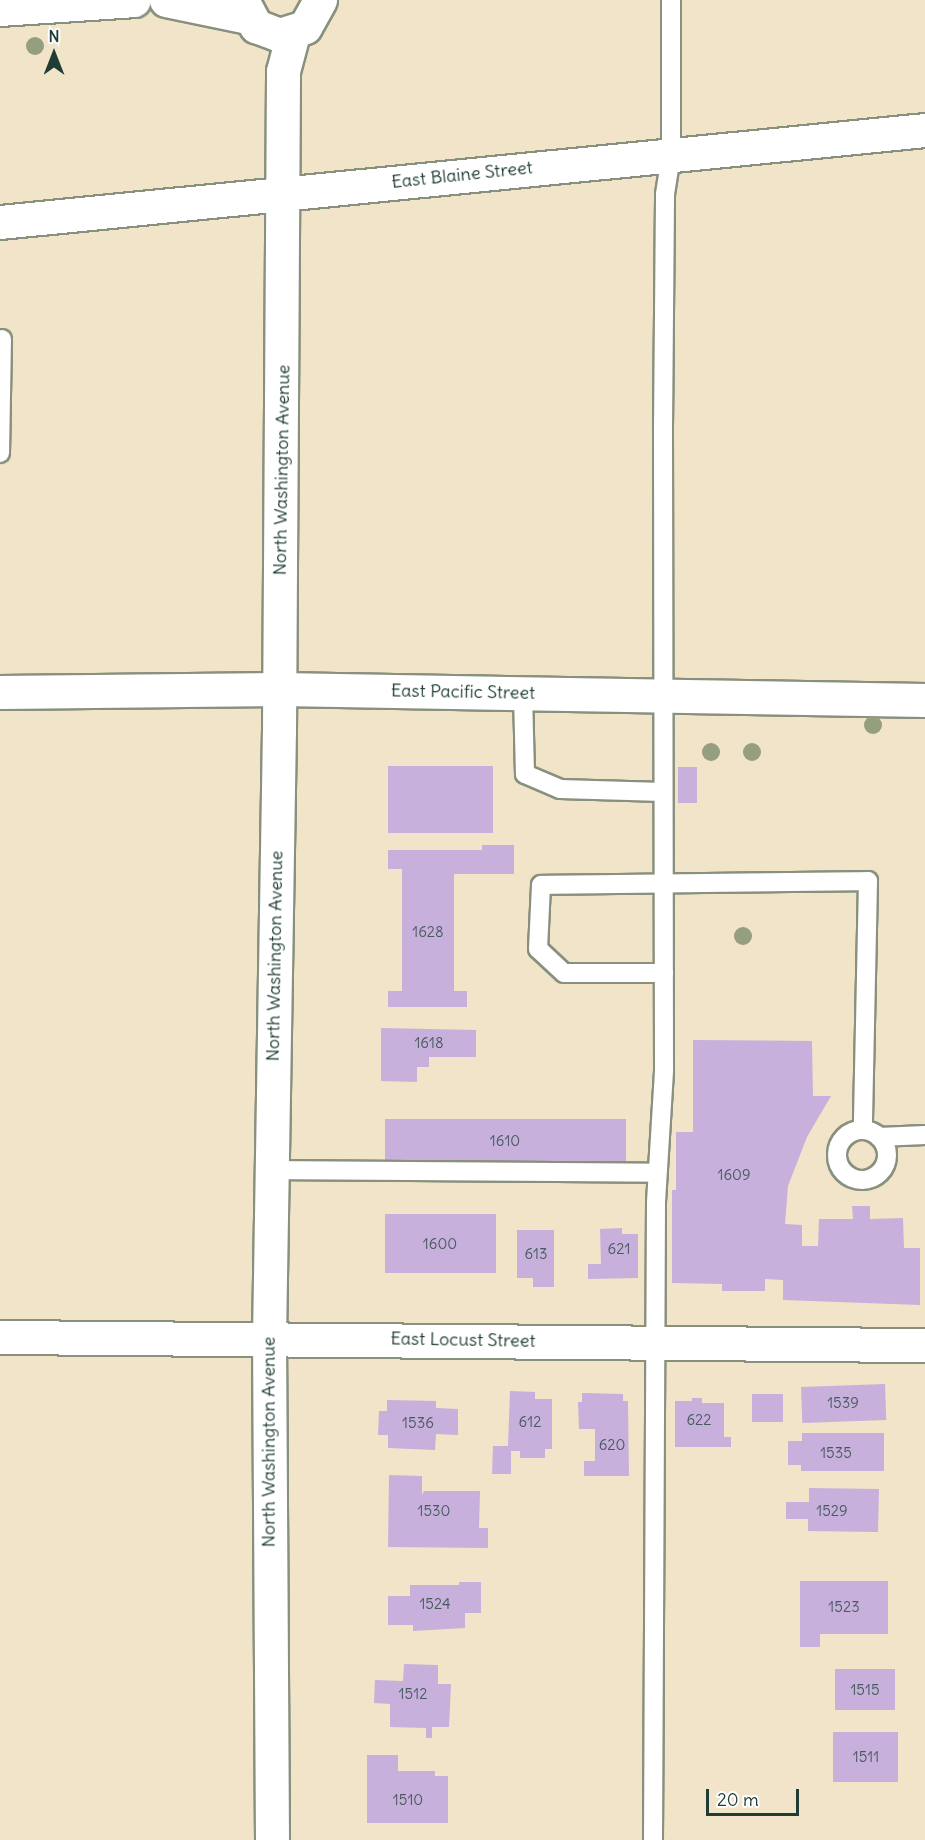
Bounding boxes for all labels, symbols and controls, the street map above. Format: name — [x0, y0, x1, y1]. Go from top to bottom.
north arrow — [24, 24, 84, 84]
text: N — [48, 26, 60, 46]
street label: East Blaine Street — [390, 157, 534, 193]
street label: North Washington Avenue — [269, 364, 295, 576]
street label: East Pacific Street — [391, 680, 535, 704]
street label: North Washington Avenue — [262, 850, 288, 1062]
house number: 1628 — [412, 923, 444, 941]
house number: 1618 — [414, 1034, 444, 1052]
house number: 1610 — [490, 1132, 520, 1150]
house number: 1609 — [717, 1166, 751, 1184]
house number: 1600 — [423, 1235, 457, 1253]
house number: 621 — [608, 1240, 630, 1258]
house number: 613 — [524, 1245, 548, 1263]
street label: East Locust Street — [390, 1328, 536, 1352]
street label: North Washington Avenue — [258, 1337, 280, 1547]
house number: 1539 — [827, 1394, 859, 1412]
house number: 622 — [686, 1411, 712, 1429]
house number: 612 — [519, 1413, 541, 1431]
house number: 1536 — [402, 1414, 434, 1432]
house number: 620 — [599, 1436, 625, 1454]
house number: 1535 — [820, 1444, 852, 1462]
house number: 1530 — [418, 1502, 450, 1520]
house number: 1529 — [816, 1502, 848, 1520]
house number: 1524 — [419, 1595, 451, 1613]
house number: 1523 — [828, 1598, 860, 1616]
house number: 1515 — [850, 1681, 880, 1699]
house number: 1512 — [399, 1685, 427, 1703]
house number: 1511 — [853, 1748, 879, 1766]
scale bar — [709, 1777, 802, 1815]
text: 20 m — [717, 1788, 759, 1811]
house number: 1510 — [393, 1791, 423, 1809]

